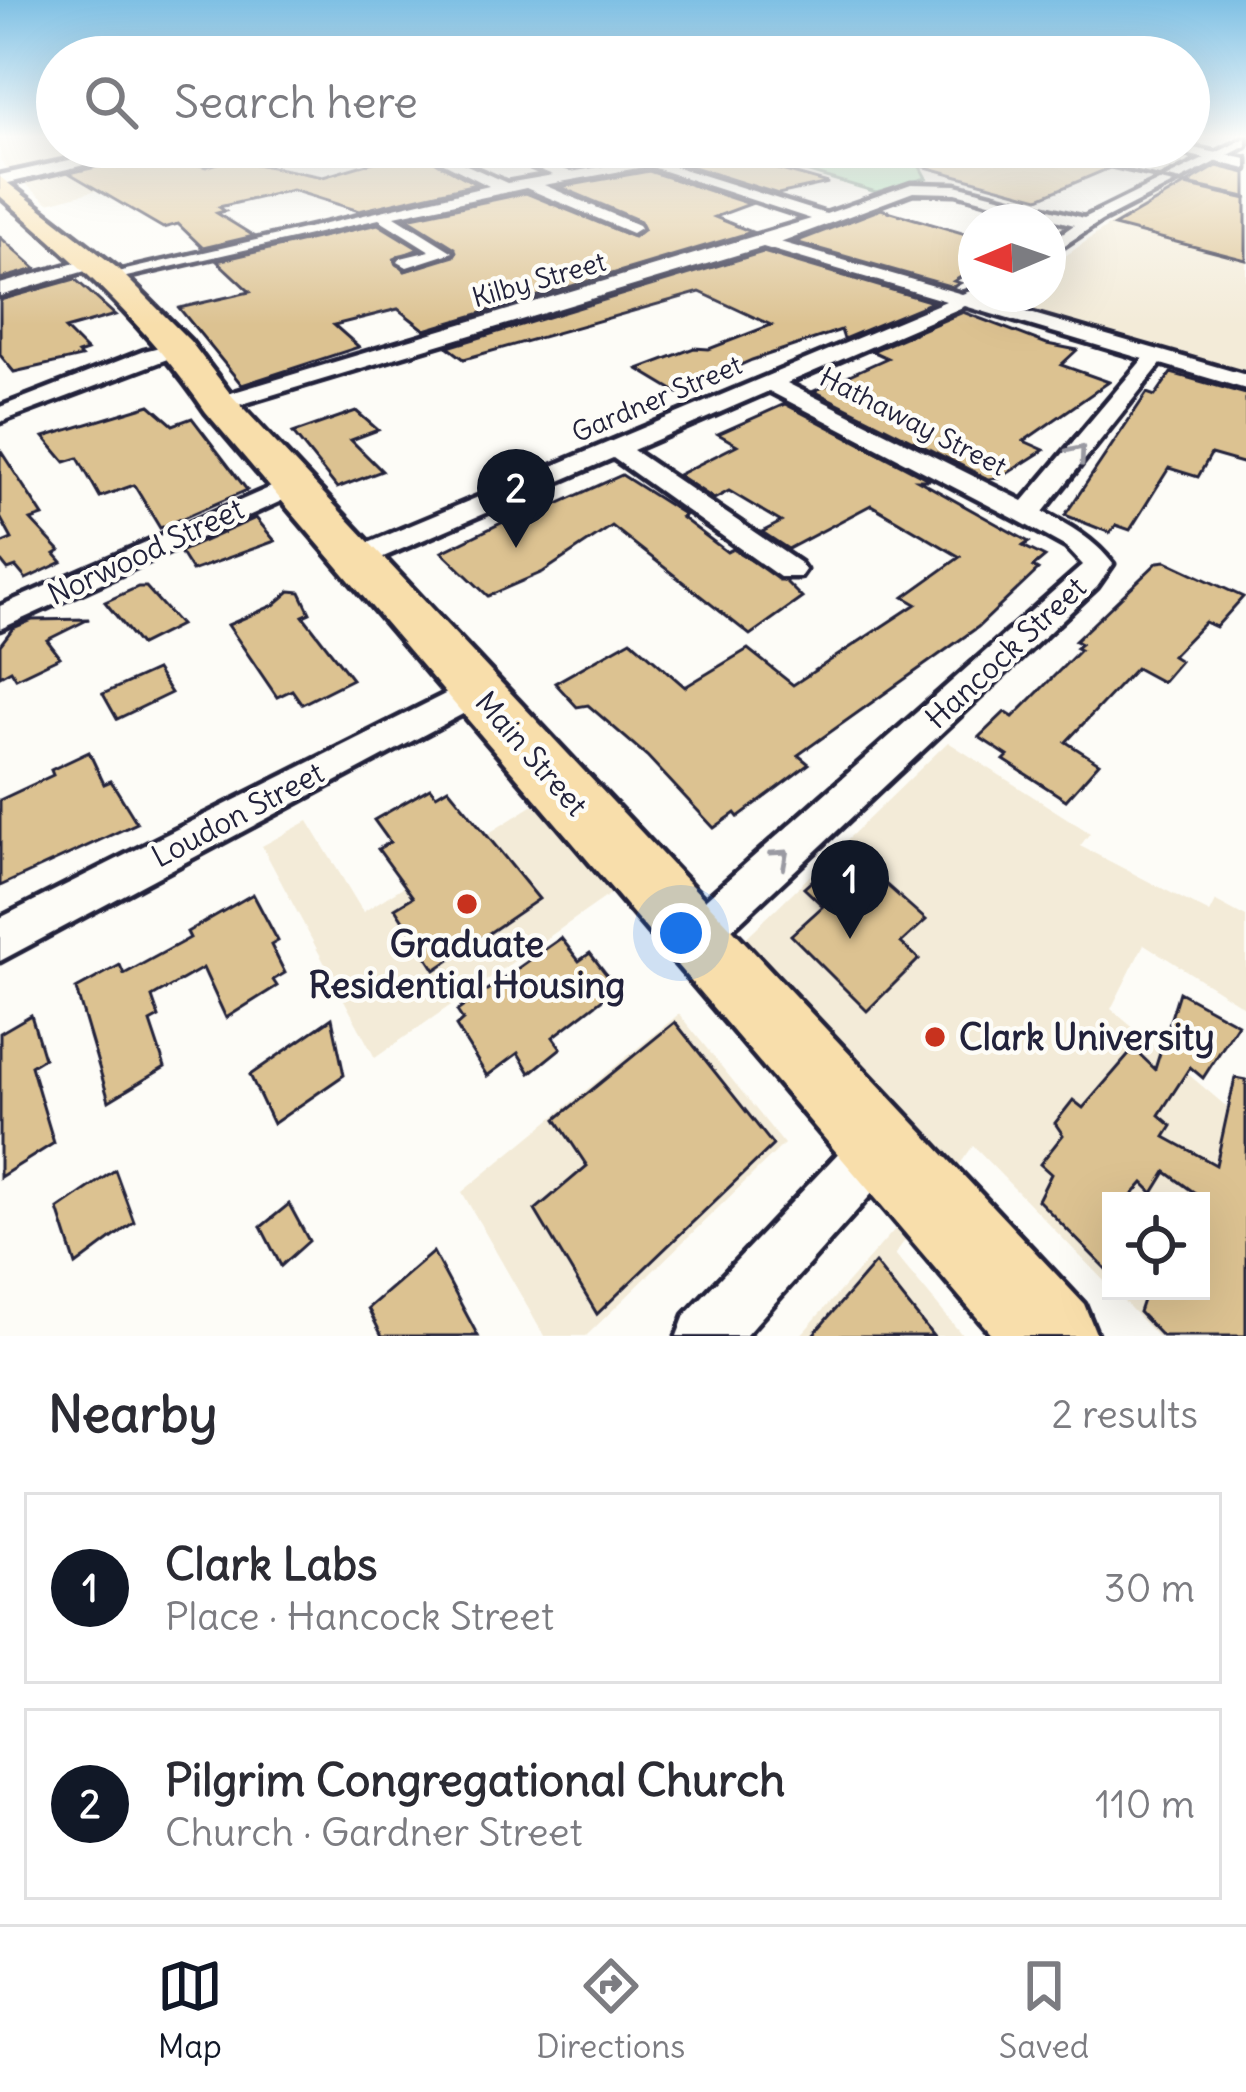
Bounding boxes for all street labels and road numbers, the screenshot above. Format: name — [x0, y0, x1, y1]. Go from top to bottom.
street label: Kilby Street — [468, 244, 610, 314]
street label: Gardner Street — [567, 347, 747, 449]
street label: Hathaway Street — [814, 359, 1013, 483]
street label: Norwood Street — [42, 489, 250, 613]
street label: Hancock Street — [917, 568, 1093, 736]
street label: Main Street — [467, 683, 596, 823]
street label: Loudon Street — [145, 753, 330, 875]

